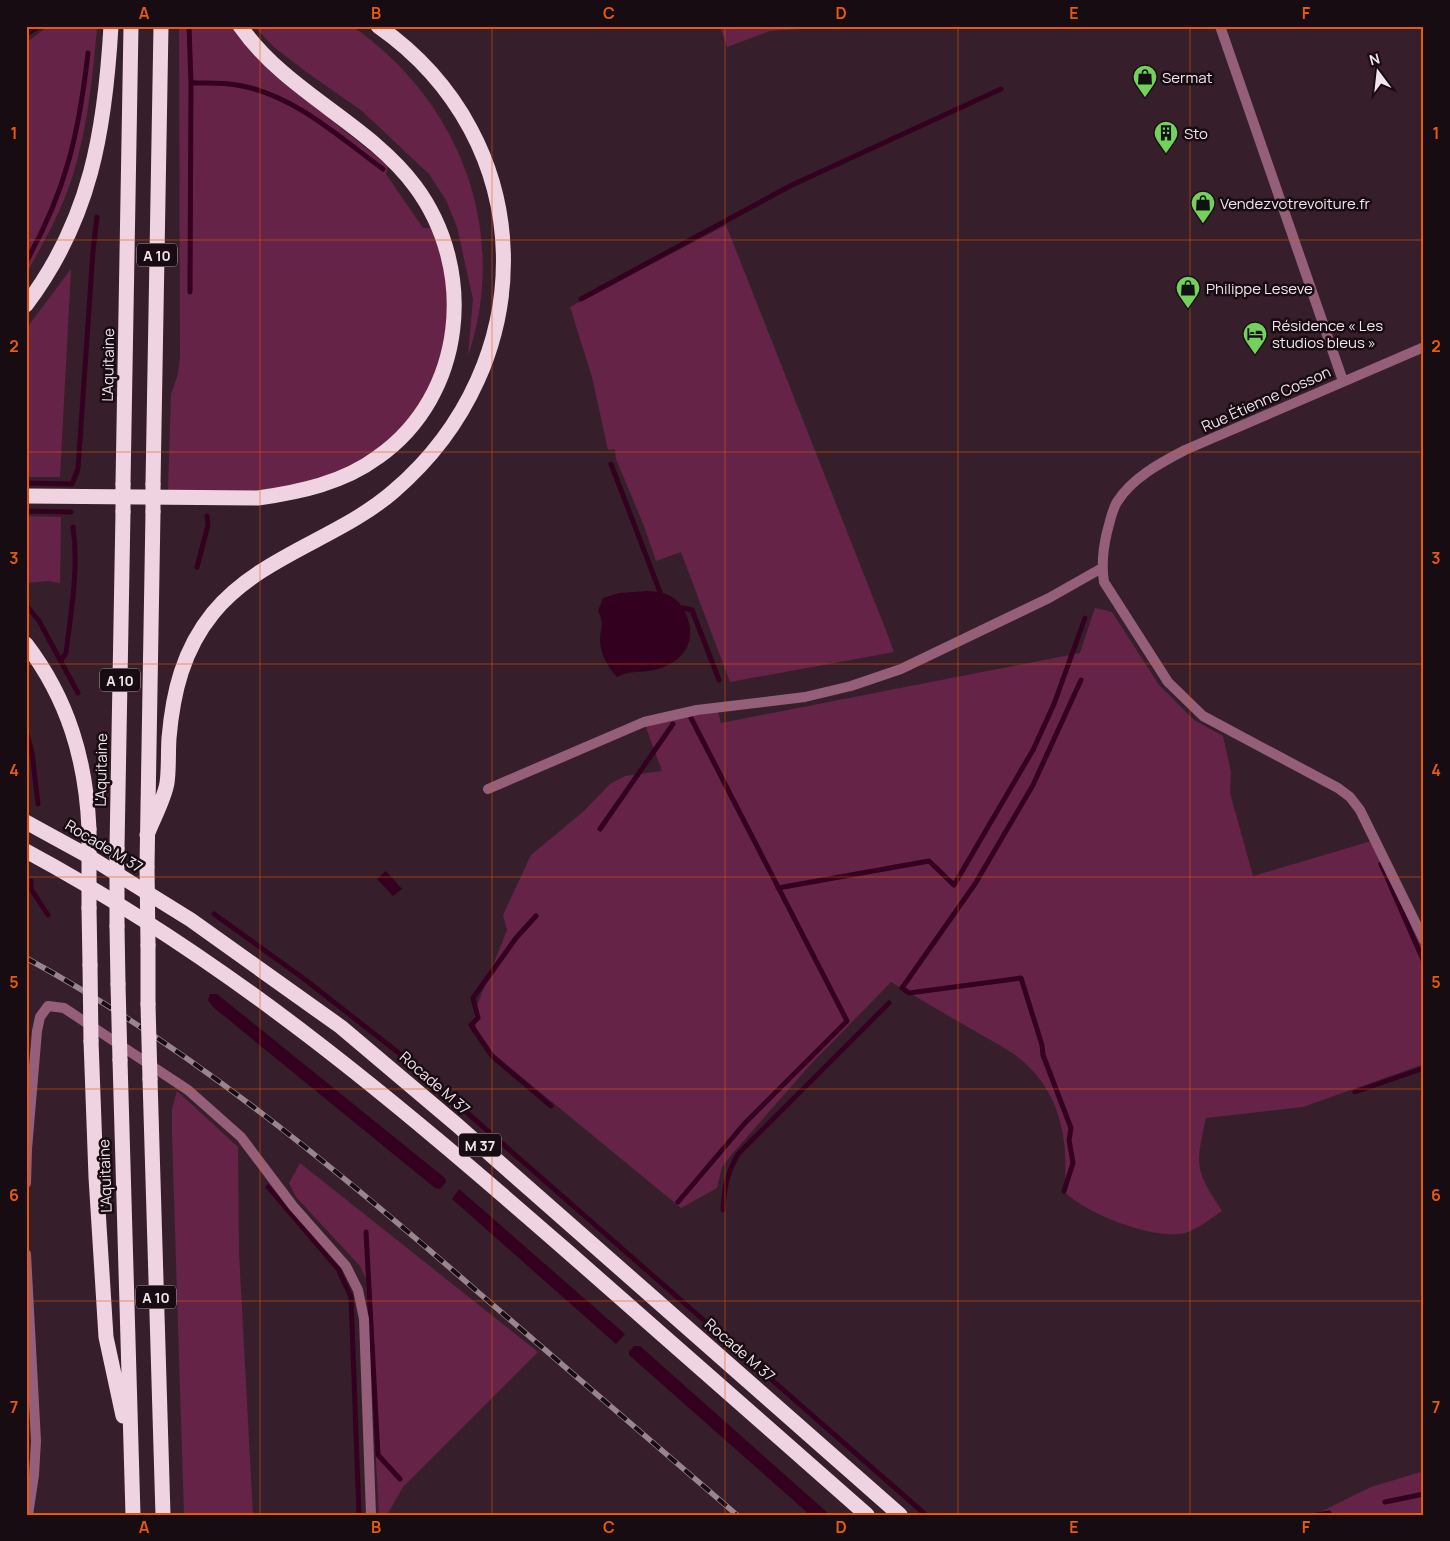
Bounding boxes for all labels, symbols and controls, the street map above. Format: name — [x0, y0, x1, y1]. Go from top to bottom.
text: A — [139, 2, 150, 24]
text: B — [371, 2, 381, 24]
text: C — [603, 2, 615, 24]
text: D — [835, 2, 847, 24]
text: E — [1069, 2, 1079, 24]
text: F — [1302, 2, 1311, 24]
north arrow — [1352, 48, 1402, 98]
text: N — [1367, 48, 1382, 69]
shop icon: Sermat — [1132, 64, 1158, 98]
place label: Sermat — [1162, 67, 1212, 88]
building icon: Sto — [1153, 120, 1179, 154]
text: 1 — [10, 122, 18, 144]
text: 1 — [1432, 122, 1440, 144]
place label: Sto — [1184, 123, 1208, 144]
shop icon: Vendezvotrevoiture.fr — [1190, 190, 1216, 224]
place label: Vendezvotrevoiture.fr — [1220, 193, 1371, 214]
road number: A 10 — [137, 244, 177, 266]
shop icon: Philippe Leseve — [1175, 275, 1201, 309]
place label: Philippe Leseve — [1206, 278, 1313, 299]
place label: Résidence « Les studios bleus » — [1272, 315, 1383, 353]
hotel icon: Résidence « Les studios bleus » — [1242, 321, 1268, 355]
street label: L'Aquitaine — [97, 328, 119, 402]
text: 2 — [9, 335, 19, 357]
text: 2 — [1431, 335, 1441, 357]
street label: Rue Étienne Cosson — [1198, 361, 1334, 437]
text: 3 — [9, 547, 19, 569]
text: 3 — [1431, 547, 1441, 569]
road number: A 10 — [100, 668, 140, 692]
street label: L'Aquitaine — [90, 733, 112, 807]
text: 4 — [9, 759, 19, 781]
text: 4 — [1431, 759, 1441, 781]
street label: Rocade M 37 — [61, 815, 147, 877]
text: 5 — [9, 971, 19, 993]
text: 5 — [1431, 971, 1441, 993]
street label: Rocade M 37 — [395, 1047, 475, 1119]
road number: M 37 — [459, 1134, 501, 1156]
street label: L'Aquitaine — [93, 1139, 117, 1213]
text: 6 — [9, 1184, 19, 1206]
text: 6 — [1431, 1184, 1441, 1206]
road number: A 10 — [136, 1285, 176, 1308]
street label: Rocade M 37 — [700, 1314, 780, 1386]
text: 7 — [10, 1396, 18, 1418]
text: 7 — [1432, 1396, 1440, 1418]
text: A — [139, 1516, 150, 1538]
text: B — [371, 1516, 381, 1538]
text: C — [603, 1516, 615, 1538]
text: D — [835, 1516, 847, 1538]
text: E — [1069, 1516, 1079, 1538]
text: F — [1302, 1516, 1311, 1538]

